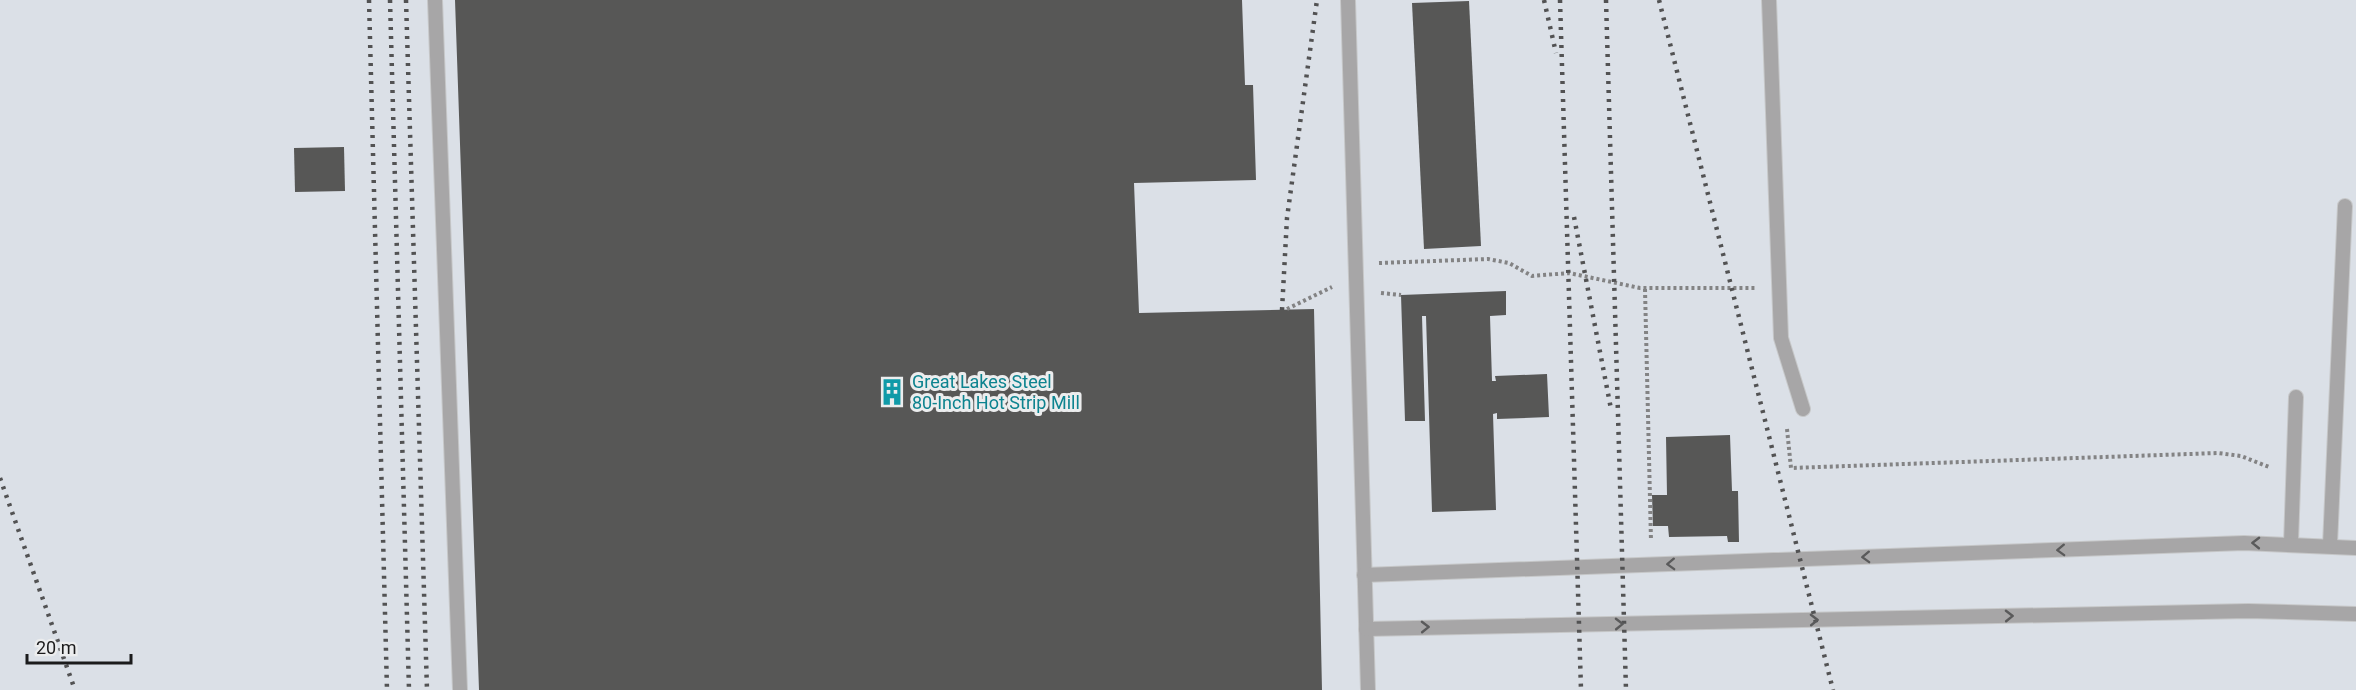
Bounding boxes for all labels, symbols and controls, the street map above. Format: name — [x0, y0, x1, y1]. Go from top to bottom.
place label: Great Lakes Steel 80-Inch Hot Strip Mill — [912, 371, 1080, 413]
building icon: Great Lakes Steel 80-Inch Hot Strip Mill — [877, 377, 907, 407]
one-way arrow — [2251, 537, 2260, 549]
one-way arrow — [2056, 543, 2065, 556]
one-way arrow — [1861, 550, 1870, 563]
one-way arrow — [1667, 557, 1676, 570]
one-way arrow — [2005, 609, 2014, 622]
one-way arrow — [1810, 613, 1819, 626]
one-way arrow — [1615, 617, 1624, 630]
one-way arrow — [1420, 621, 1429, 634]
scale bar — [27, 627, 130, 665]
text: 20 m — [36, 637, 76, 658]

